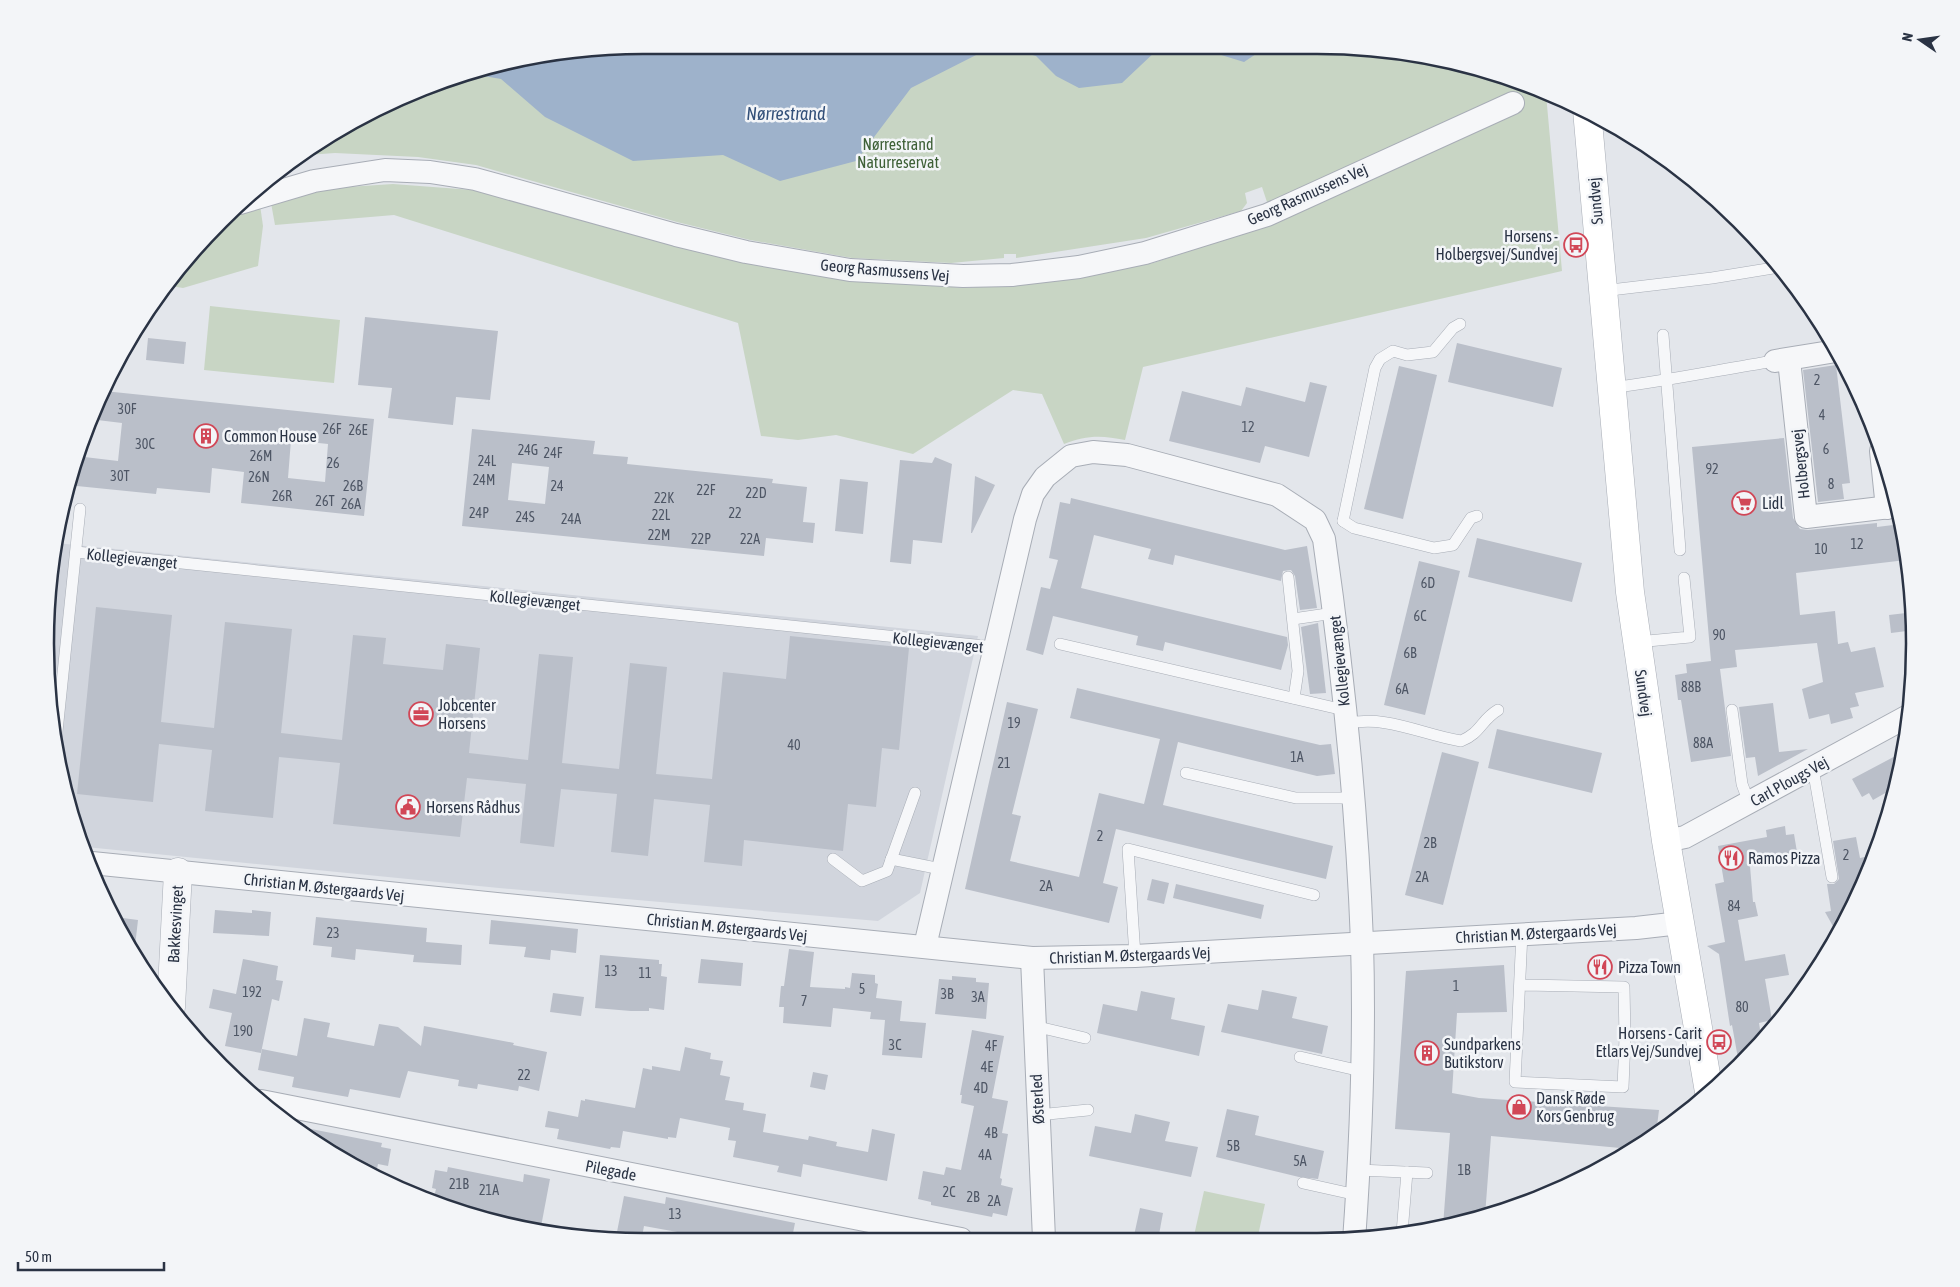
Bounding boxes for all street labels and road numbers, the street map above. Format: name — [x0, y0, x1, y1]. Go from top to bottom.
street label: Georg Rasmussens Vej — [1244, 159, 1370, 229]
street label: Sundvej — [1584, 177, 1607, 225]
street label: Georg Rasmussens Vej — [820, 255, 950, 286]
street label: Holbergsvej — [1787, 428, 1814, 500]
street label: Kollegievænget — [86, 544, 179, 573]
street label: Kollegievænget — [489, 586, 582, 615]
street label: Kollegievænget — [1325, 614, 1354, 707]
street label: Kollegievænget — [892, 628, 985, 657]
street label: Sundvej — [1631, 668, 1656, 718]
street label: Carl Plougs Vej — [1747, 752, 1831, 811]
street label: Christian M. Østergaards Vej — [243, 870, 405, 905]
street label: Bakkesvinget — [164, 884, 187, 964]
street label: Christian M. Østergaards Vej — [646, 910, 808, 945]
street label: Christian M. Østergaards Vej — [1455, 920, 1617, 947]
street label: Christian M. Østergaards Vej — [1049, 943, 1211, 968]
street label: Østerled — [1027, 1073, 1047, 1125]
street label: Pilegade — [584, 1156, 638, 1185]

